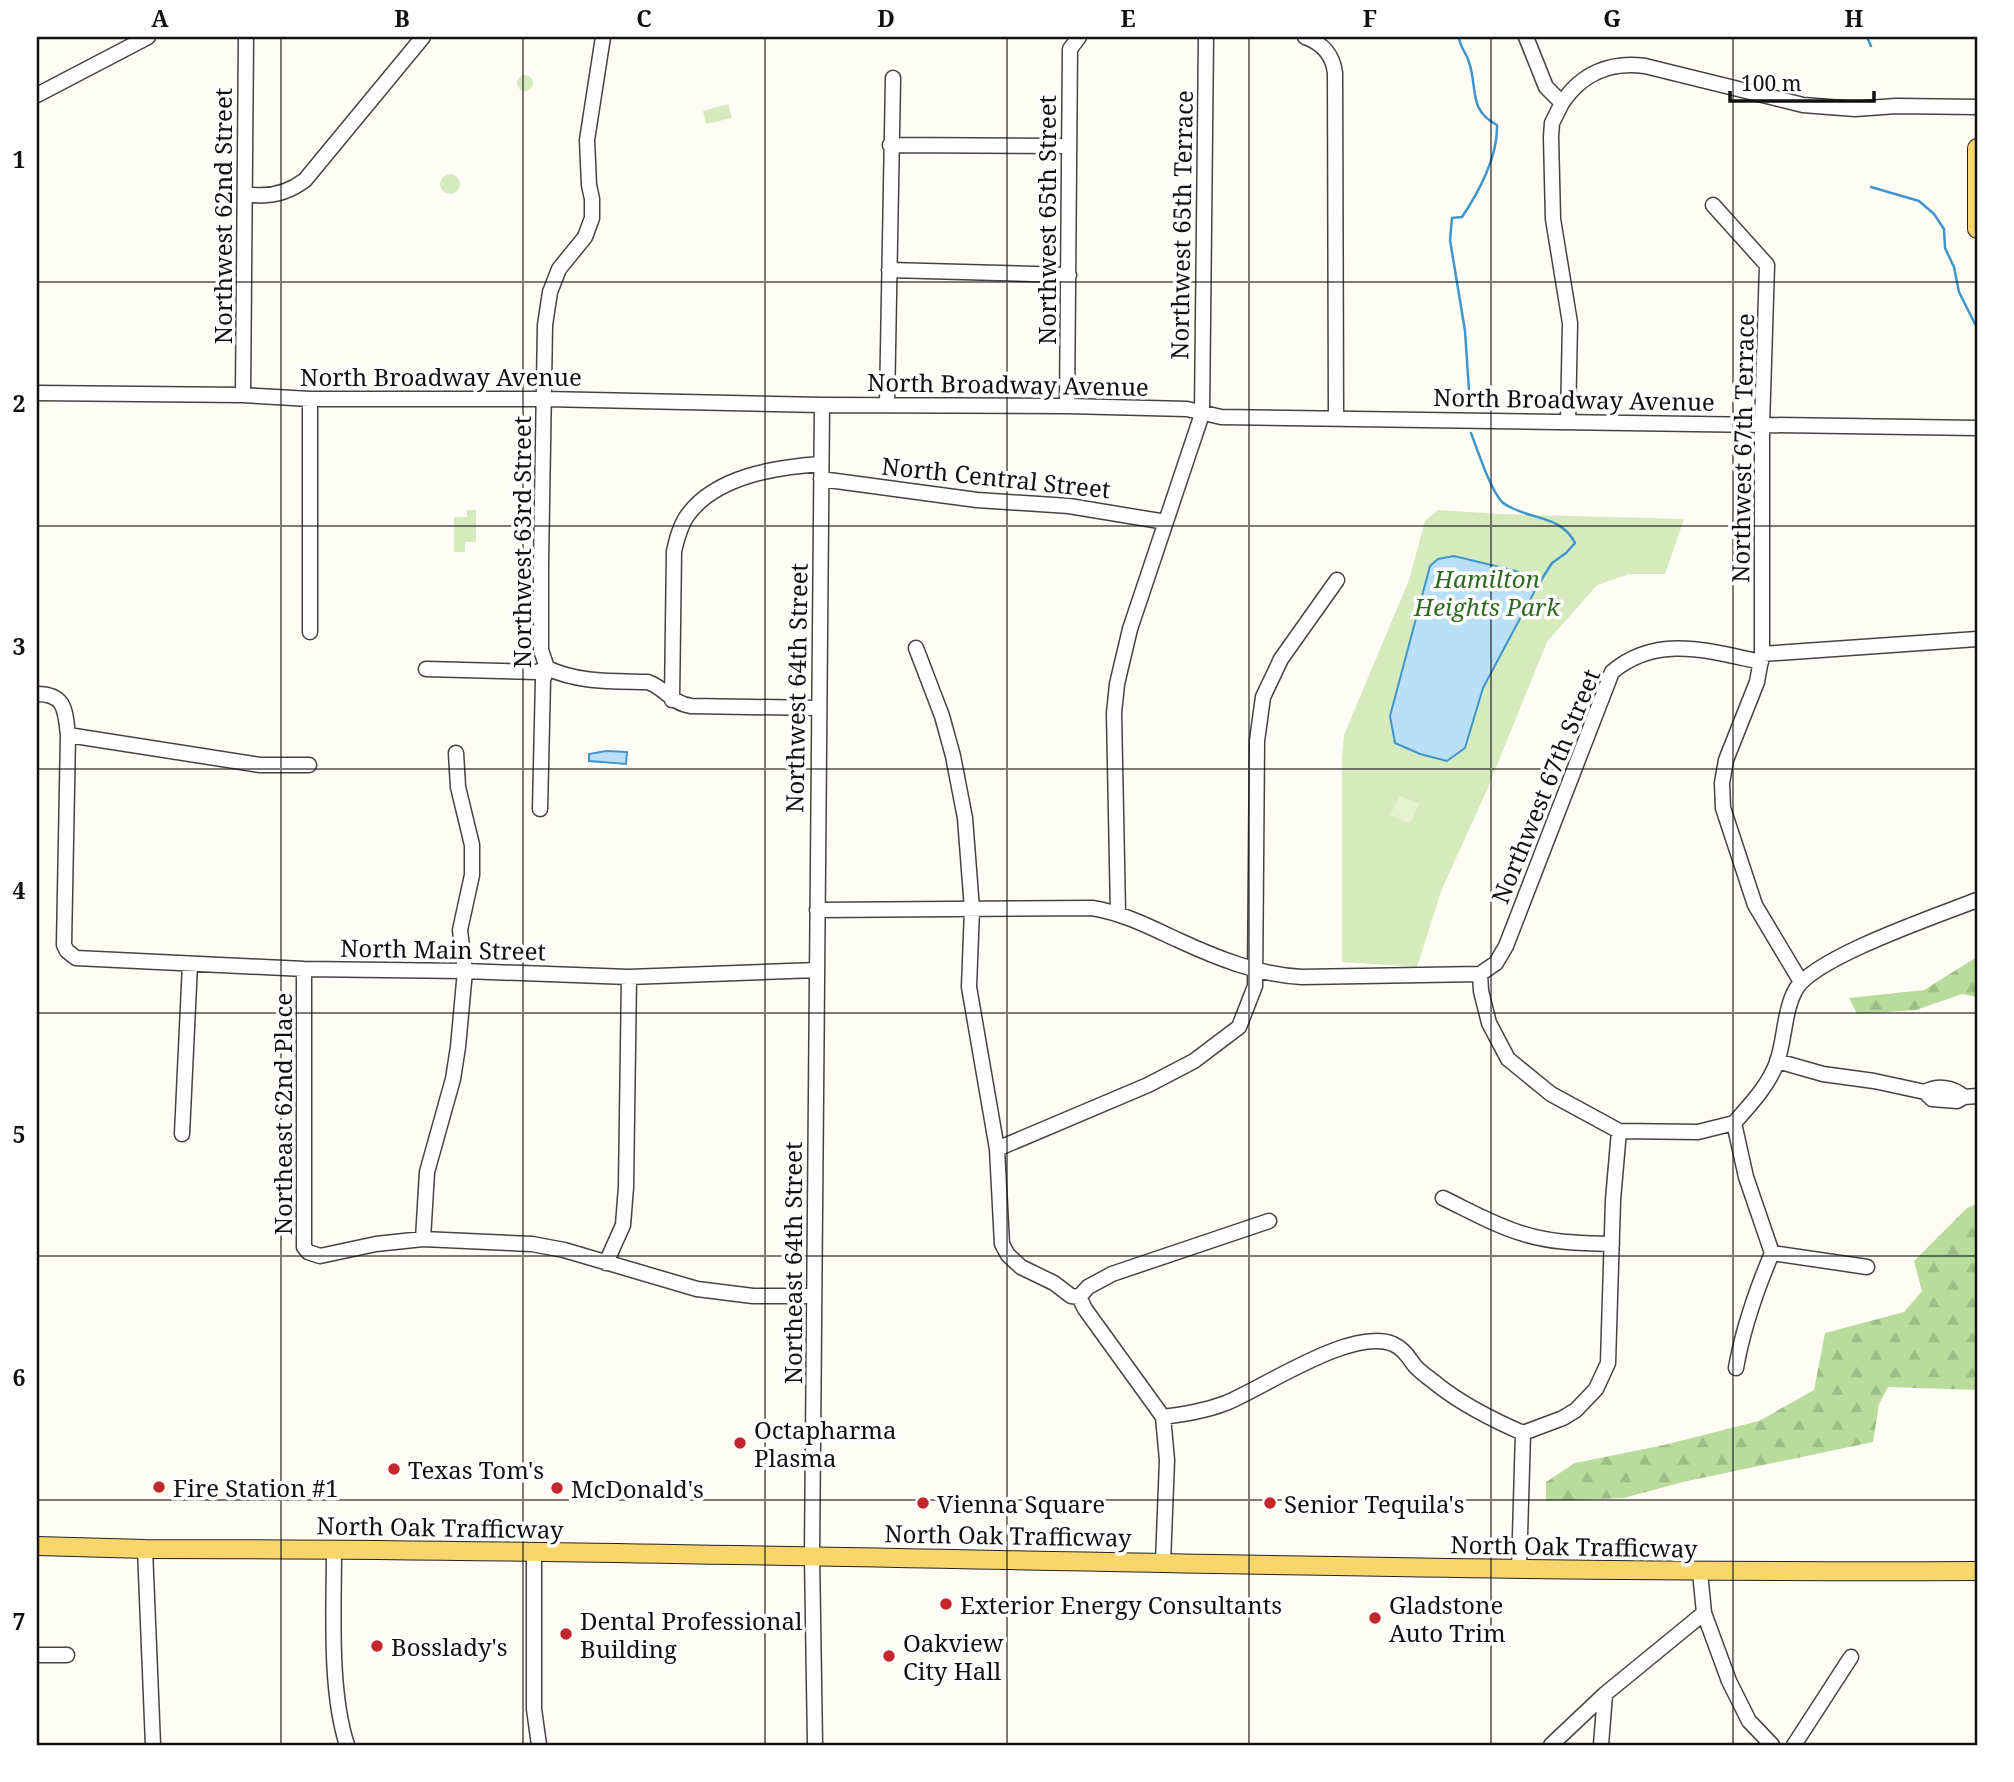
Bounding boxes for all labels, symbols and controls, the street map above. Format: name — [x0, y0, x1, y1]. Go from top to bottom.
text: A — [151, 2, 169, 34]
text: B — [394, 2, 410, 34]
text: C — [636, 2, 652, 34]
text: D — [877, 2, 895, 34]
text: E — [1120, 2, 1136, 34]
text: F — [1363, 2, 1377, 34]
text: G — [1603, 2, 1621, 34]
text: H — [1845, 2, 1864, 34]
scale bar — [1730, 60, 1874, 104]
text: 100 m — [1741, 69, 1802, 97]
street label: Northwest 62nd Street — [206, 88, 239, 344]
street label: Northwest 65th Terrace — [1162, 90, 1200, 360]
street label: Northwest 65th Street — [1030, 95, 1063, 345]
text: 1 — [13, 143, 26, 175]
street label: Northwest 67th Terrace — [1723, 313, 1761, 583]
street label: North Broadway Avenue — [300, 360, 582, 393]
street label: North Broadway Avenue — [867, 365, 1149, 403]
street label: North Broadway Avenue — [1433, 380, 1715, 418]
text: 2 — [13, 387, 26, 419]
street label: Northwest 63rd Street — [505, 416, 538, 668]
street label: North Central Street — [880, 449, 1112, 505]
park label: Hamilton Heights Park — [1413, 562, 1561, 623]
street label: Northwest 64th Street — [777, 563, 815, 813]
text: 3 — [13, 630, 26, 662]
street label: Northwest 67th Street — [1483, 664, 1607, 908]
text: 4 — [13, 874, 26, 906]
street label: North Main Street — [340, 931, 546, 967]
street label: Northeast 62nd Place — [266, 993, 299, 1235]
text: 5 — [13, 1118, 26, 1150]
street label: Northeast 64th Street — [776, 1142, 809, 1384]
text: 6 — [13, 1361, 26, 1393]
place label: Octapharma Plasma — [754, 1413, 897, 1474]
marker: Octapharma Plasma — [732, 1435, 748, 1451]
place label: Texas Tom's — [408, 1453, 544, 1486]
marker: Texas Tom's — [386, 1461, 402, 1477]
place label: Fire Station #1 — [173, 1471, 339, 1504]
place label: McDonald's — [571, 1472, 704, 1505]
marker: Fire Station #1 — [151, 1479, 167, 1495]
marker: McDonald's — [549, 1480, 565, 1496]
place label: Vienna Square — [937, 1487, 1105, 1520]
place label: Senior Tequila's — [1284, 1487, 1465, 1520]
marker: Vienna Square — [915, 1495, 931, 1511]
marker: Senior Tequila's — [1262, 1495, 1278, 1511]
street label: North Oak Trafficway — [316, 1508, 564, 1546]
street label: North Oak Trafficway — [884, 1516, 1132, 1554]
street label: North Oak Trafficway — [1450, 1527, 1698, 1565]
place label: Exterior Energy Consultants — [960, 1588, 1282, 1621]
place label: Gladstone Auto Trim — [1389, 1588, 1506, 1649]
marker: Exterior Energy Consultants — [938, 1596, 954, 1612]
place label: Dental Professional Building — [580, 1604, 803, 1665]
text: 7 — [13, 1605, 26, 1637]
marker: Gladstone Auto Trim — [1367, 1610, 1383, 1626]
marker: Dental Professional Building — [558, 1626, 574, 1642]
place label: Oakview City Hall — [903, 1626, 1004, 1687]
place label: Bosslady's — [391, 1630, 508, 1663]
marker: Bosslady's — [369, 1638, 385, 1654]
marker: Oakview City Hall — [881, 1648, 897, 1664]

